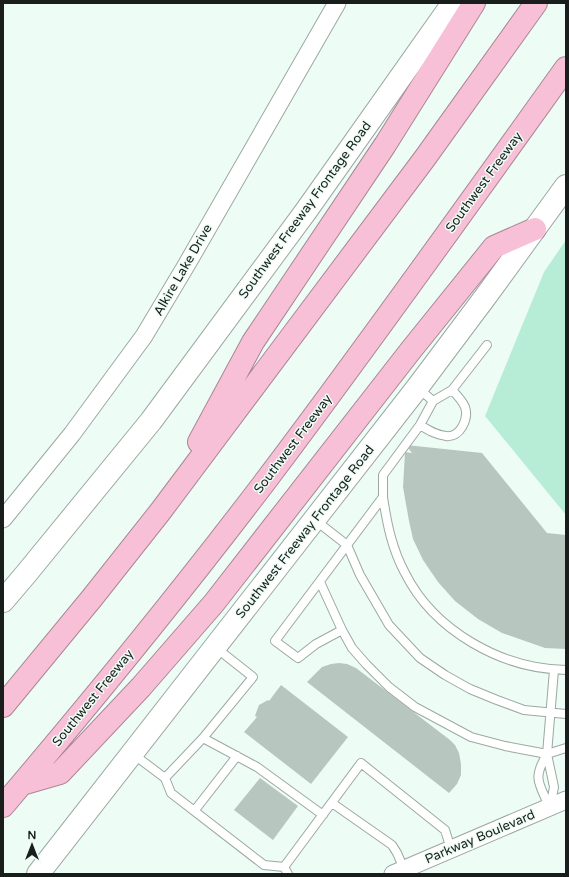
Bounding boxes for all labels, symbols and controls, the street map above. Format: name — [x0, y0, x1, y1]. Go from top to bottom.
street label: Southwest Freeway Frontage Road — [235, 118, 375, 302]
street label: Southwest Freeway — [442, 129, 526, 235]
street label: Alkire Lake Drive — [150, 221, 216, 319]
street label: Southwest Freeway — [250, 391, 336, 497]
street label: Southwest Freeway Frontage Road — [232, 442, 378, 622]
street label: Southwest Freeway — [49, 646, 137, 750]
street label: Parkway Boulevard — [423, 807, 537, 867]
north arrow — [12, 825, 52, 865]
text: N — [28, 829, 36, 842]

